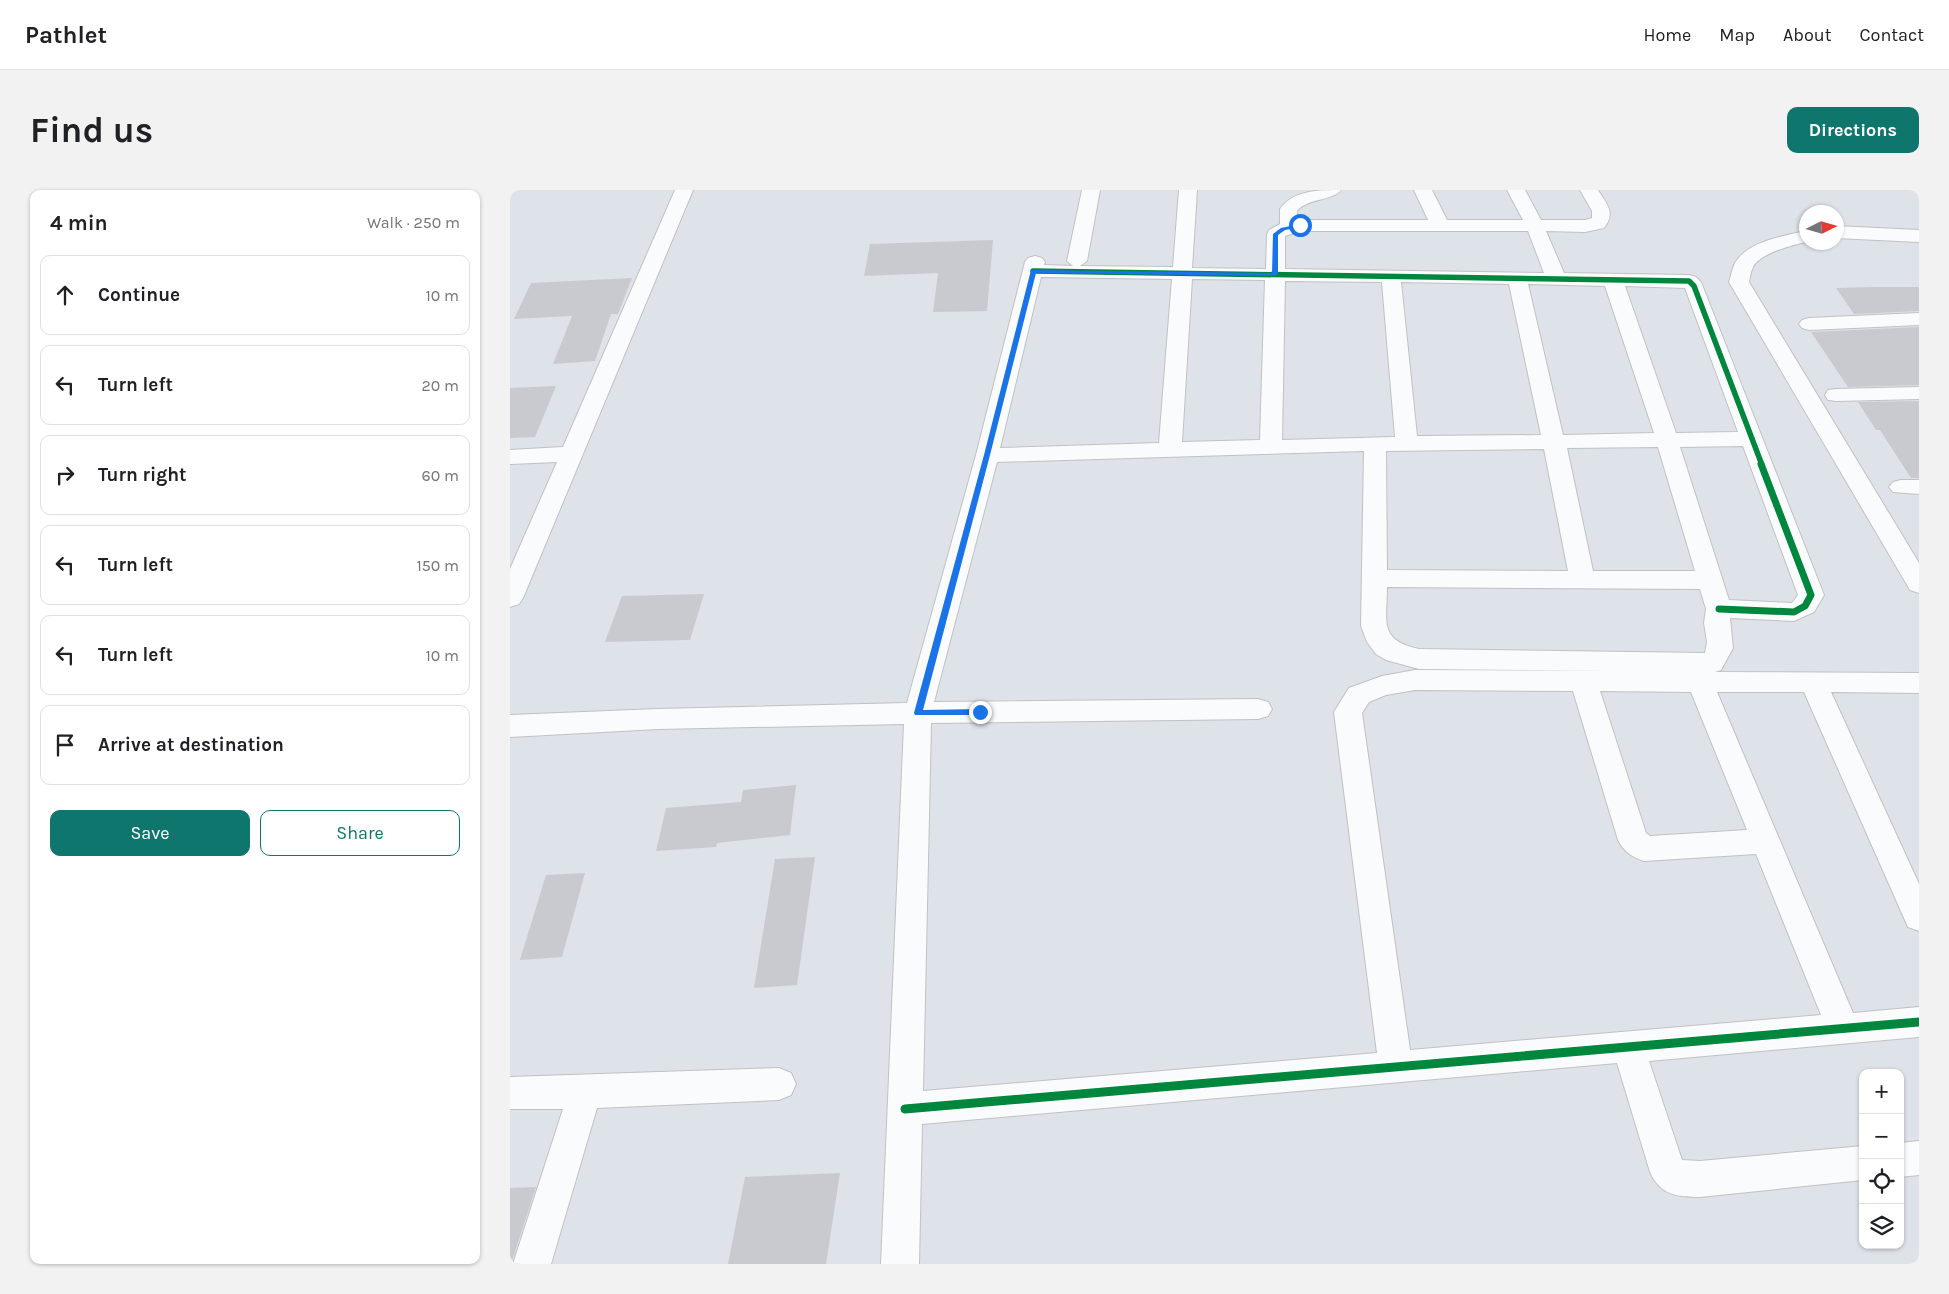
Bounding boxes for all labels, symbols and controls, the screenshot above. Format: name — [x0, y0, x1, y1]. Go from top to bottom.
text: Pathlet — [25, 21, 107, 49]
text: Home — [1643, 24, 1691, 46]
text: Map — [1719, 24, 1755, 46]
text: About — [1783, 24, 1832, 46]
text: Contact — [1860, 24, 1924, 46]
button: Directions — [1787, 107, 1919, 153]
text: Find us — [30, 110, 153, 151]
north arrow — [1799, 205, 1844, 250]
text: 4 min — [50, 211, 108, 235]
text: Walk · 250 m — [367, 213, 460, 232]
route start — [1289, 214, 1312, 237]
icon: ahead — [51, 281, 79, 309]
text: Continue — [98, 284, 180, 306]
text: 10 m — [425, 286, 459, 305]
icon: left — [51, 371, 79, 399]
text: Turn left — [98, 374, 173, 396]
text: 20 m — [421, 376, 459, 395]
icon: right — [51, 461, 79, 489]
text: Turn right — [98, 464, 187, 486]
text: 60 m — [422, 466, 459, 485]
icon: left — [51, 551, 79, 579]
text: Turn left — [98, 554, 173, 576]
text: 150 m — [416, 556, 459, 575]
icon: left — [51, 641, 79, 669]
text: Turn left — [98, 644, 173, 666]
text: 10 m — [425, 646, 459, 665]
route end — [969, 701, 992, 724]
icon: arrive — [51, 731, 79, 759]
text: Arrive at destination — [98, 734, 284, 756]
button: Save — [50, 810, 250, 856]
button: Share — [260, 810, 460, 856]
map controls — [1859, 1069, 1904, 1249]
button: + — [1859, 1069, 1904, 1114]
button: − — [1859, 1114, 1904, 1159]
button: locate — [1859, 1159, 1904, 1204]
button: layers — [1859, 1204, 1904, 1249]

